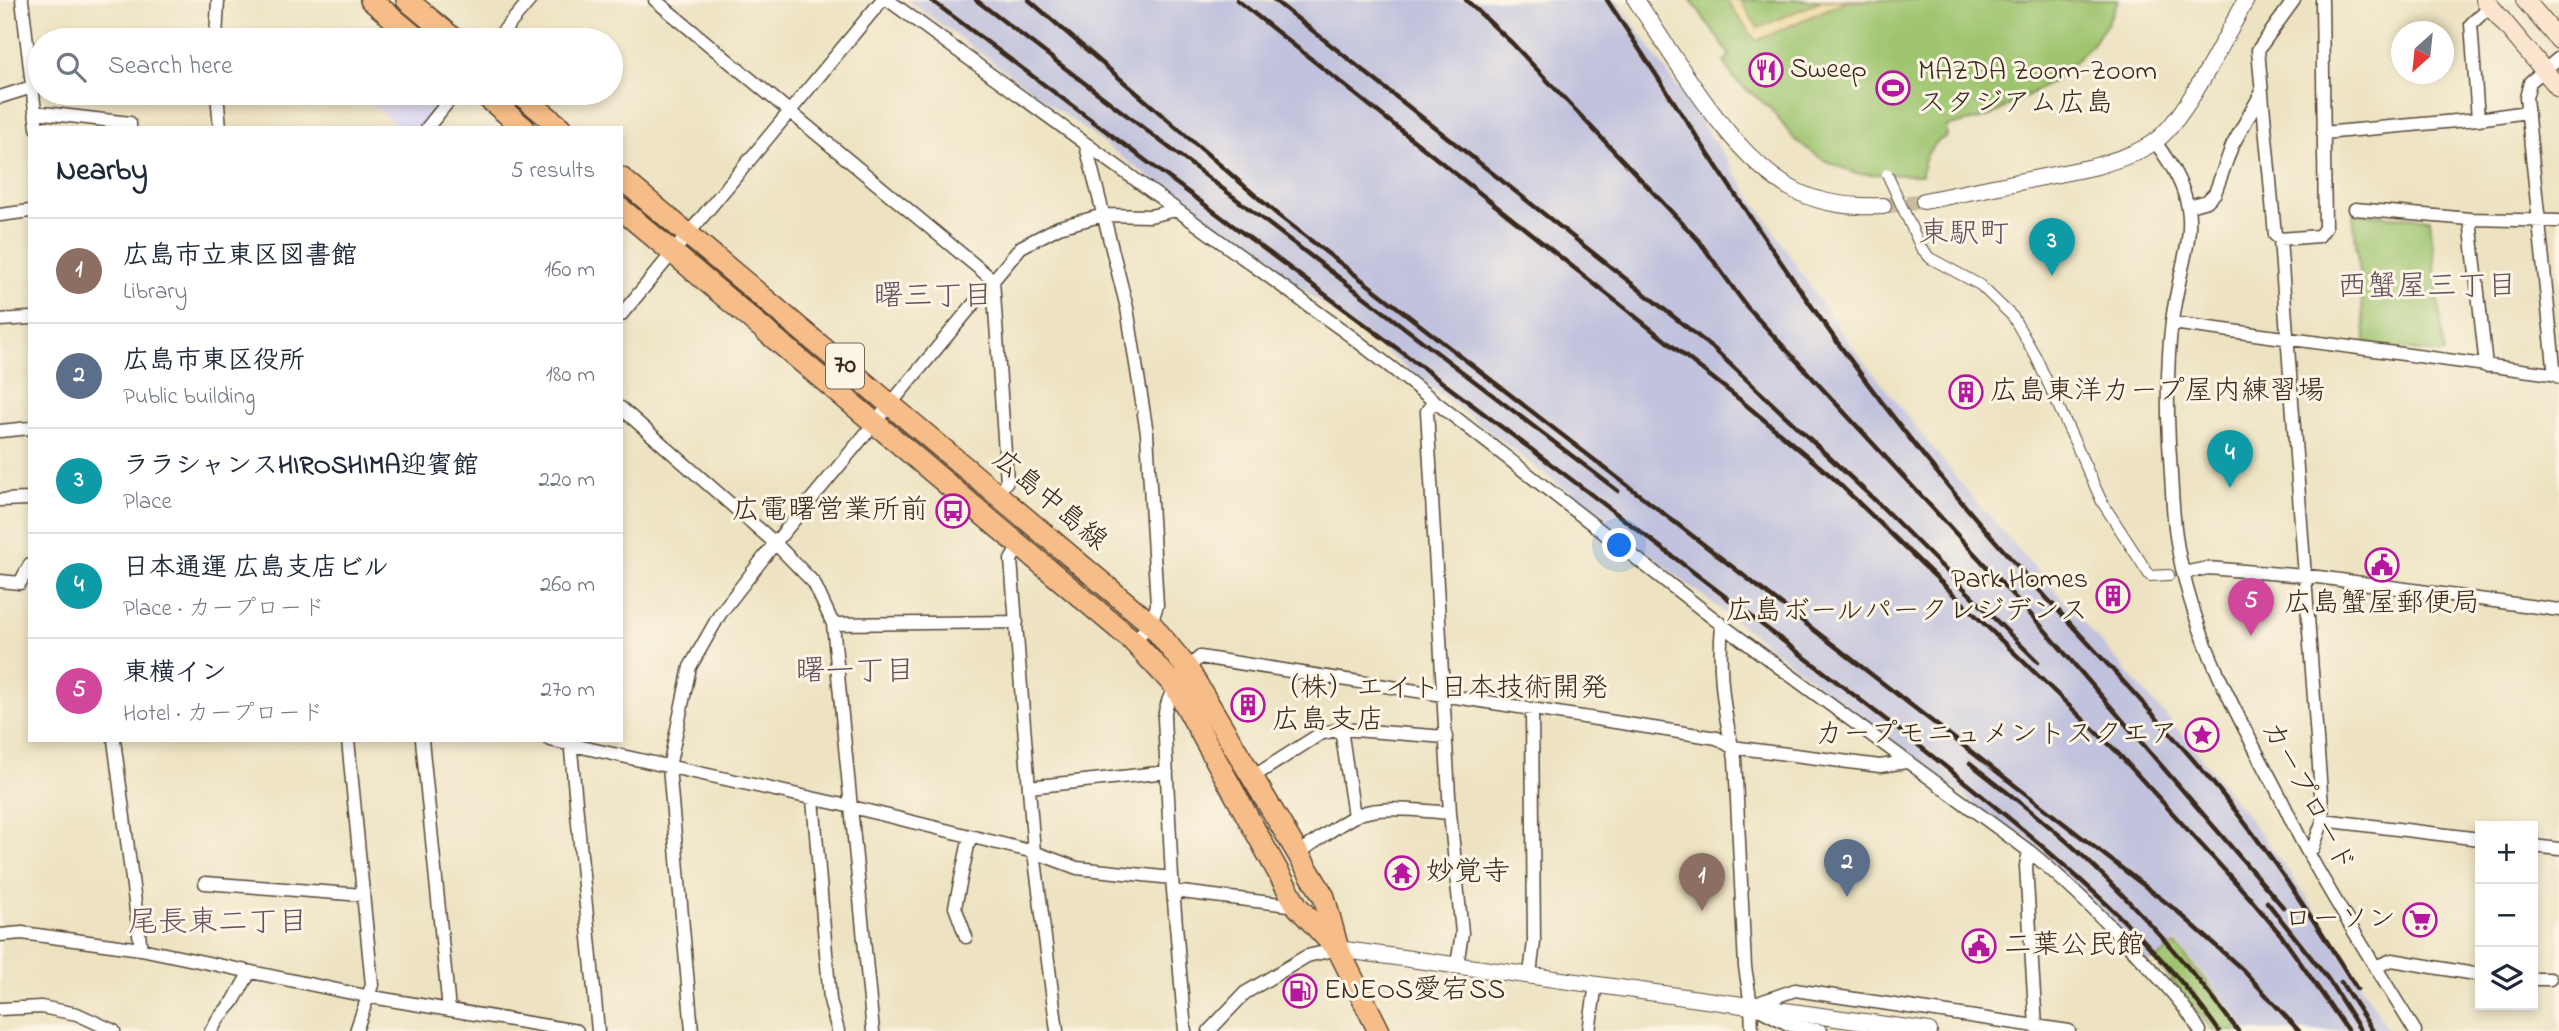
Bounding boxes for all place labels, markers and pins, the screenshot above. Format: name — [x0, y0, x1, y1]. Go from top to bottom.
place label: Sweep — [1790, 50, 1867, 91]
restaurant icon: Sweep — [1747, 51, 1785, 89]
place label: MAZDA Zoom-Zoom スタジアム広島 — [1918, 52, 2157, 125]
sports icon: MAZDA Zoom-Zoom スタジアム広島 — [1874, 69, 1912, 107]
pin: 3 — [2029, 218, 2075, 276]
place label: 広島東洋カープ屋内練習場 — [1990, 372, 2325, 413]
building icon: 広島東洋カープ屋内練習場 — [1947, 373, 1985, 411]
pin: 4 — [2207, 430, 2253, 488]
place label: 広電曙営業所前 — [732, 491, 928, 532]
bus stop icon: 広電曙営業所前 — [934, 492, 972, 530]
public building icon: 広島蟹屋郵便局 — [2363, 546, 2401, 584]
place label: Park Homes 広島ボールパークレジデンス — [1726, 560, 2088, 633]
building icon: Park Homes 広島ボールパークレジデンス — [2094, 577, 2132, 615]
pin: 5 — [2228, 578, 2274, 636]
place label: 広島蟹屋郵便局 — [2284, 584, 2480, 625]
place label: （株）エイト日本技術開発 広島支店 — [1272, 669, 1608, 742]
building icon: （株）エイト日本技術開発 広島支店 — [1229, 686, 1267, 724]
place label: カープモニュメントスクエア — [1815, 715, 2178, 756]
place icon: カープモニュメントスクエア — [2183, 716, 2221, 754]
pin: 2 — [1824, 839, 1870, 897]
place label: 妙覚寺 — [1426, 853, 1510, 894]
pin: 1 — [1679, 853, 1725, 911]
temple icon: 妙覚寺 — [1383, 854, 1421, 892]
place label: ローソン — [2284, 900, 2396, 941]
supermarket icon: ローソン — [2401, 901, 2439, 939]
place label: 二葉公民館 — [2004, 926, 2144, 967]
public building icon: 二葉公民館 — [1960, 927, 1998, 965]
place label: ENEOS愛宕SS — [1324, 971, 1505, 1012]
fuel station icon: ENEOS愛宕SS — [1281, 972, 1319, 1010]

